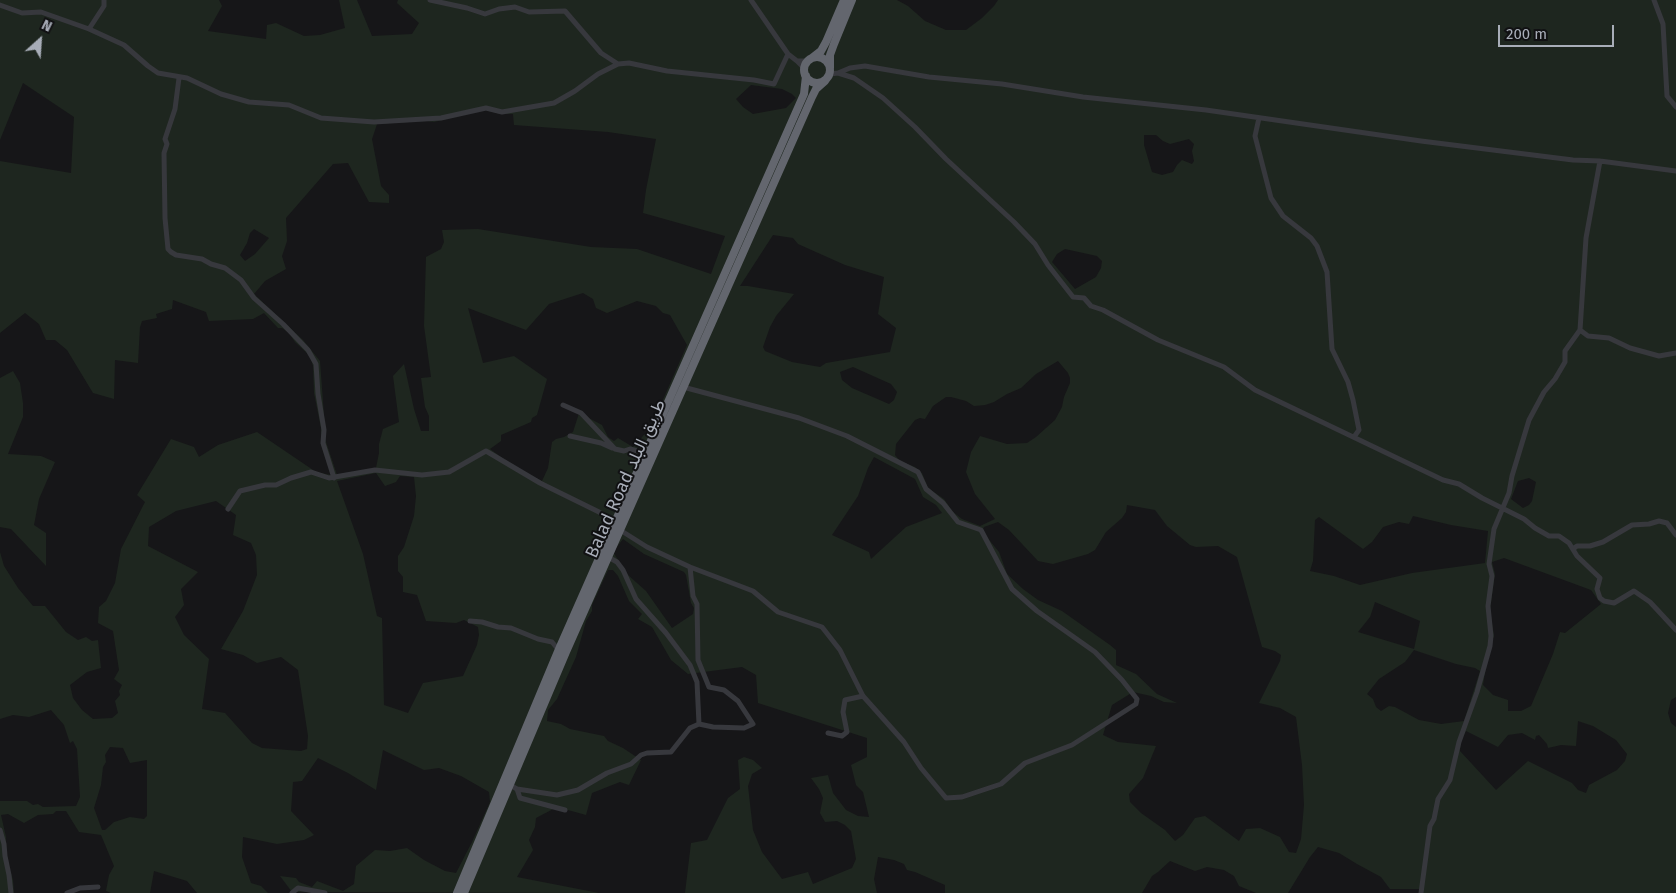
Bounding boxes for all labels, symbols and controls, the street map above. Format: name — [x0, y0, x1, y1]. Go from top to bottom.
north arrow — [15, 15, 65, 65]
scale bar — [1501, 15, 1617, 47]
text: N — [39, 16, 55, 36]
text: 200 m — [1506, 25, 1547, 43]
street label: Balad Road طريق البلد — [581, 396, 671, 562]

